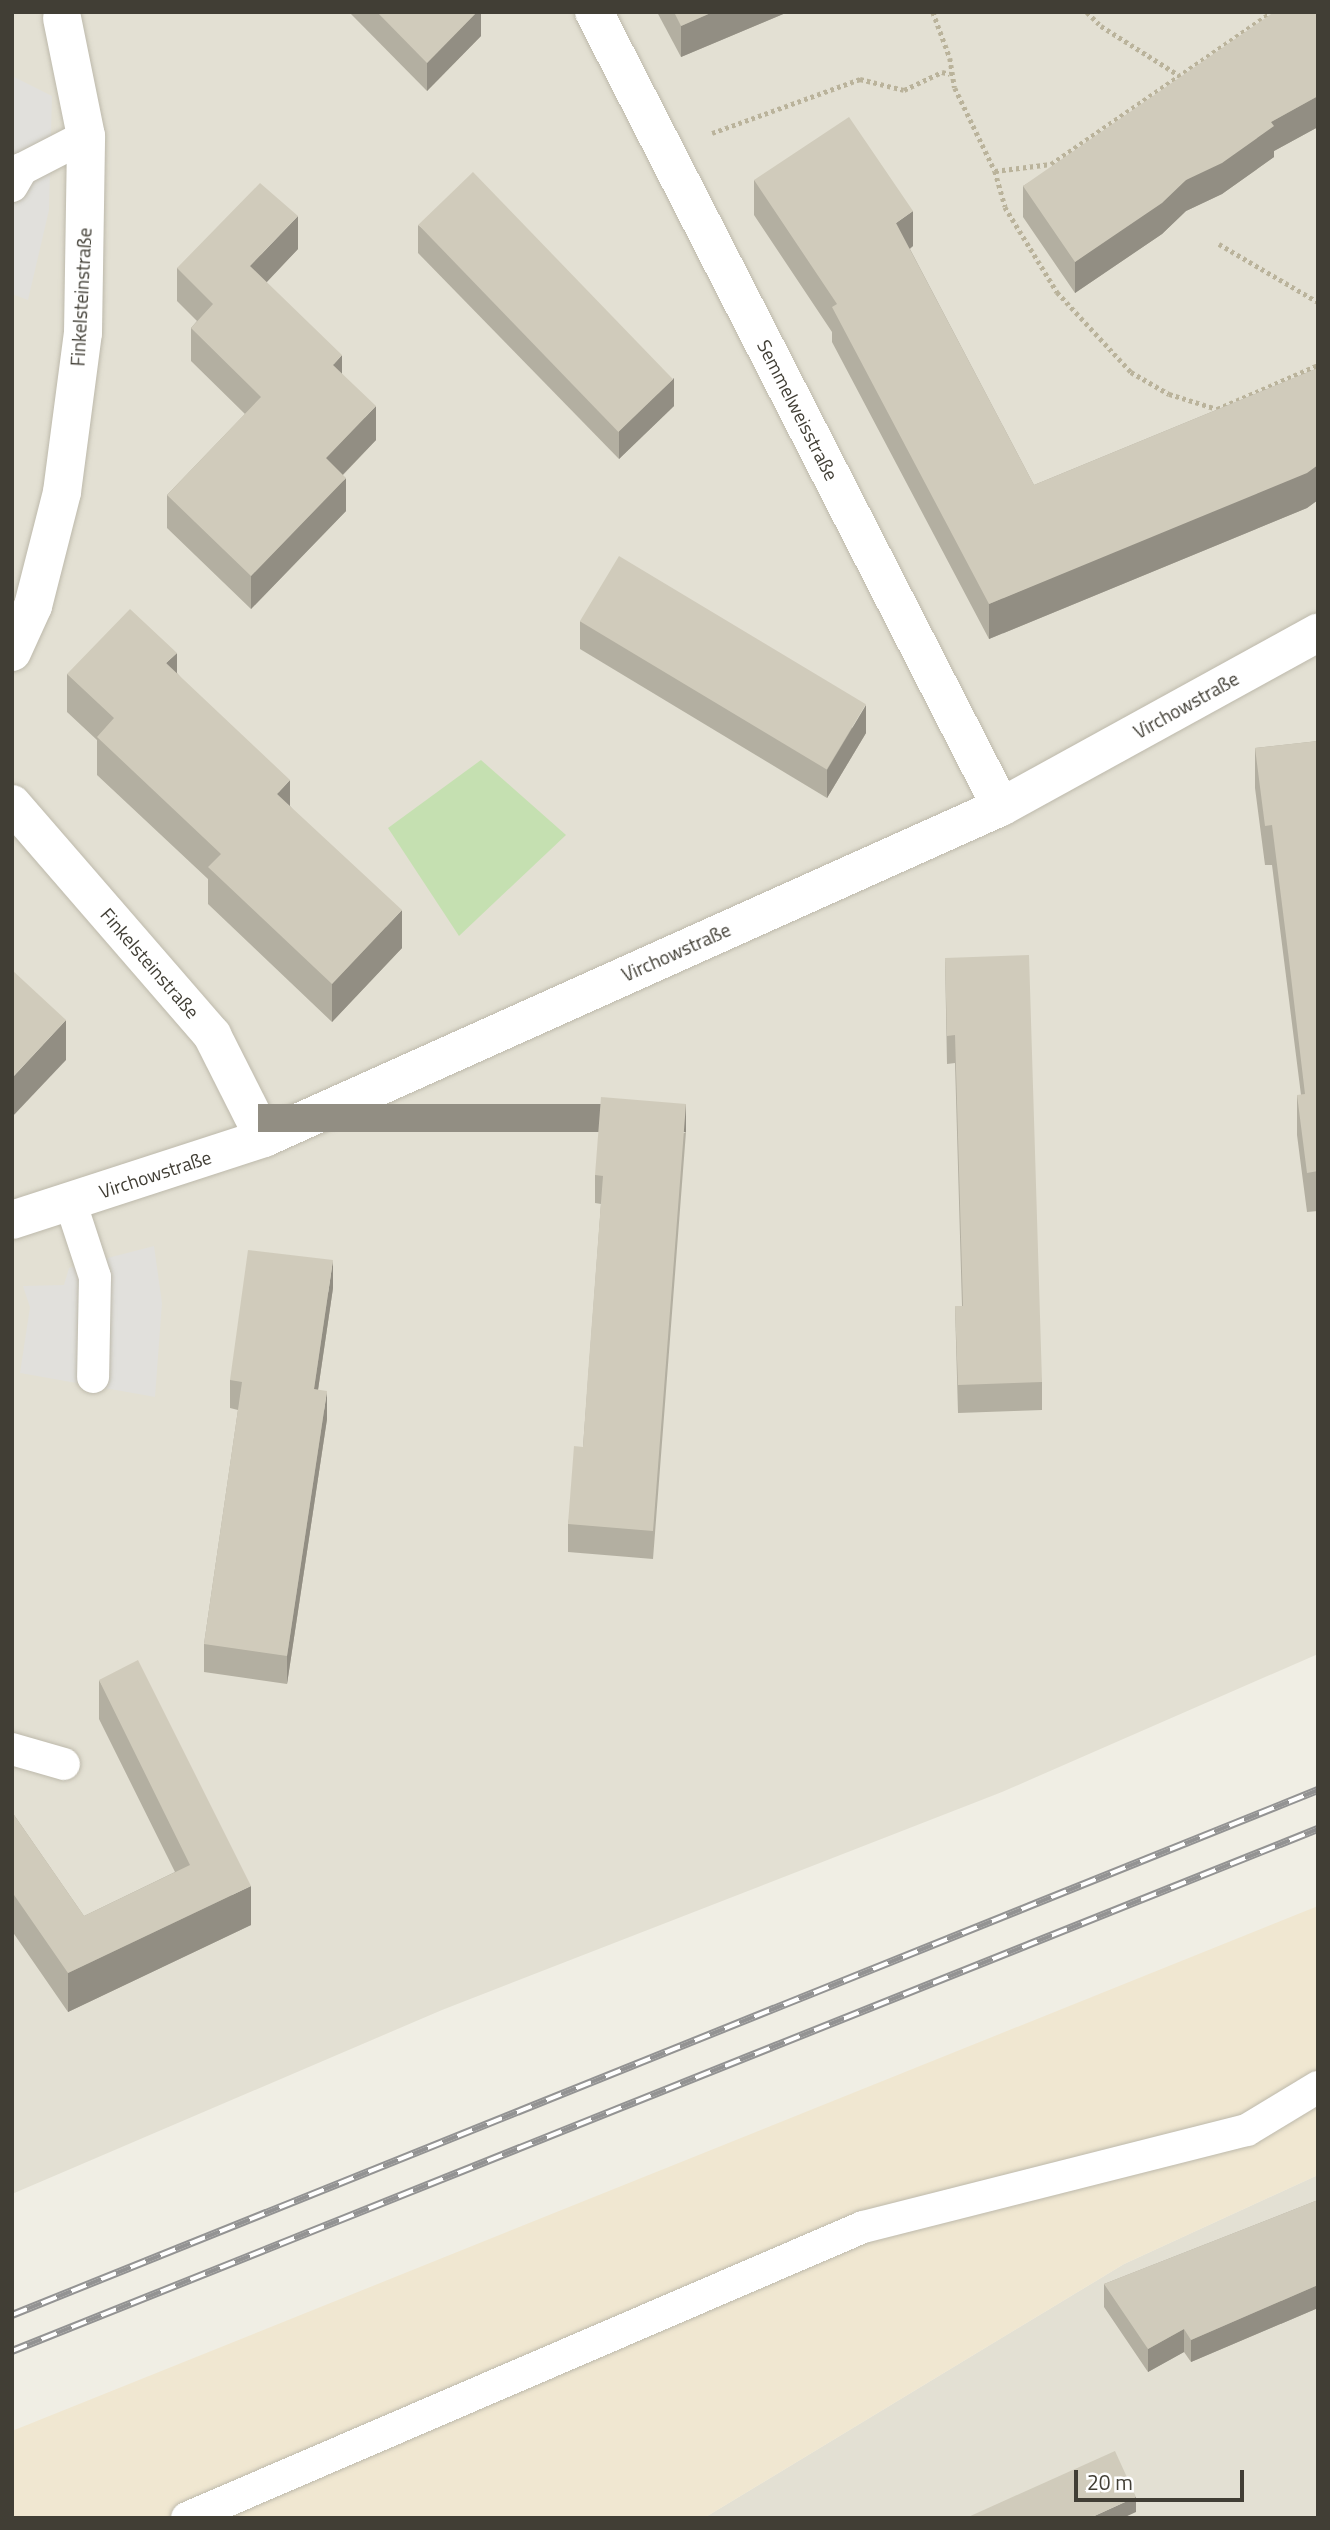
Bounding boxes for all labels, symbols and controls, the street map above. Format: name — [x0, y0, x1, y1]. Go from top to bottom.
street label: Finkelsteinstraße — [66, 227, 96, 367]
street label: Semmelweisstraße — [753, 336, 843, 484]
street label: Virchowstraße — [1130, 667, 1242, 743]
street label: Finkelsteinstraße — [96, 903, 204, 1023]
street label: Virchowstraße — [618, 918, 734, 986]
street label: Virchowstraße — [96, 1145, 214, 1203]
scale bar — [1078, 2456, 1248, 2500]
text: 20 m — [1087, 2466, 1133, 2498]

